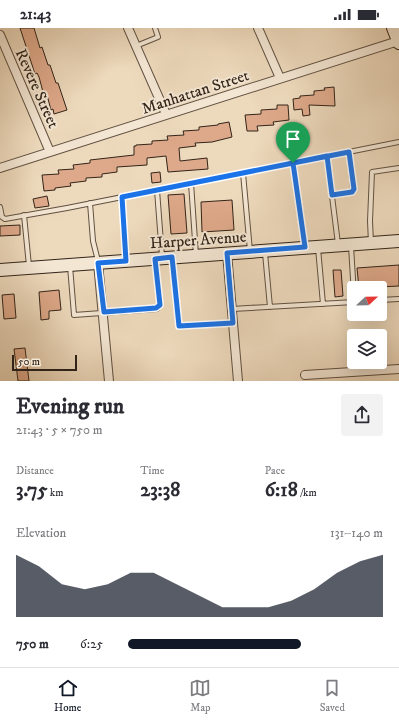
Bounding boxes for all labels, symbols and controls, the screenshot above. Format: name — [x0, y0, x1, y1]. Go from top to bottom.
text: 21:43 — [20, 5, 51, 24]
street label: Revere Street — [11, 46, 63, 131]
street label: Manhattan Street — [139, 65, 251, 119]
pin — [276, 122, 310, 163]
icon: arrive — [282, 128, 304, 150]
street label: Harper Avenue — [149, 227, 247, 253]
north arrow — [347, 281, 387, 321]
map controls — [347, 281, 387, 369]
button: layers — [347, 329, 387, 369]
scale bar — [12, 353, 77, 372]
text: 50 m — [18, 355, 40, 369]
text: Evening run — [16, 393, 124, 420]
button: share — [341, 394, 383, 436]
text: 21:43 · 5 × 750 m — [16, 422, 103, 438]
text: Distance — [16, 464, 54, 478]
text: Time — [140, 464, 164, 478]
text: Pace — [265, 464, 285, 478]
text: 3.75 — [16, 478, 47, 503]
text: 23:38 — [140, 478, 180, 503]
text: 6:18 — [265, 478, 298, 503]
text: km — [47, 486, 63, 500]
text: /km — [298, 486, 317, 500]
text: Elevation — [16, 525, 66, 541]
text: 131–140 m — [330, 525, 383, 541]
text: 750 m — [16, 636, 49, 652]
text: 6:25 — [80, 636, 103, 652]
tab: Home — [54, 677, 81, 715]
tab: Map — [189, 677, 211, 715]
tab: Saved — [320, 677, 345, 715]

